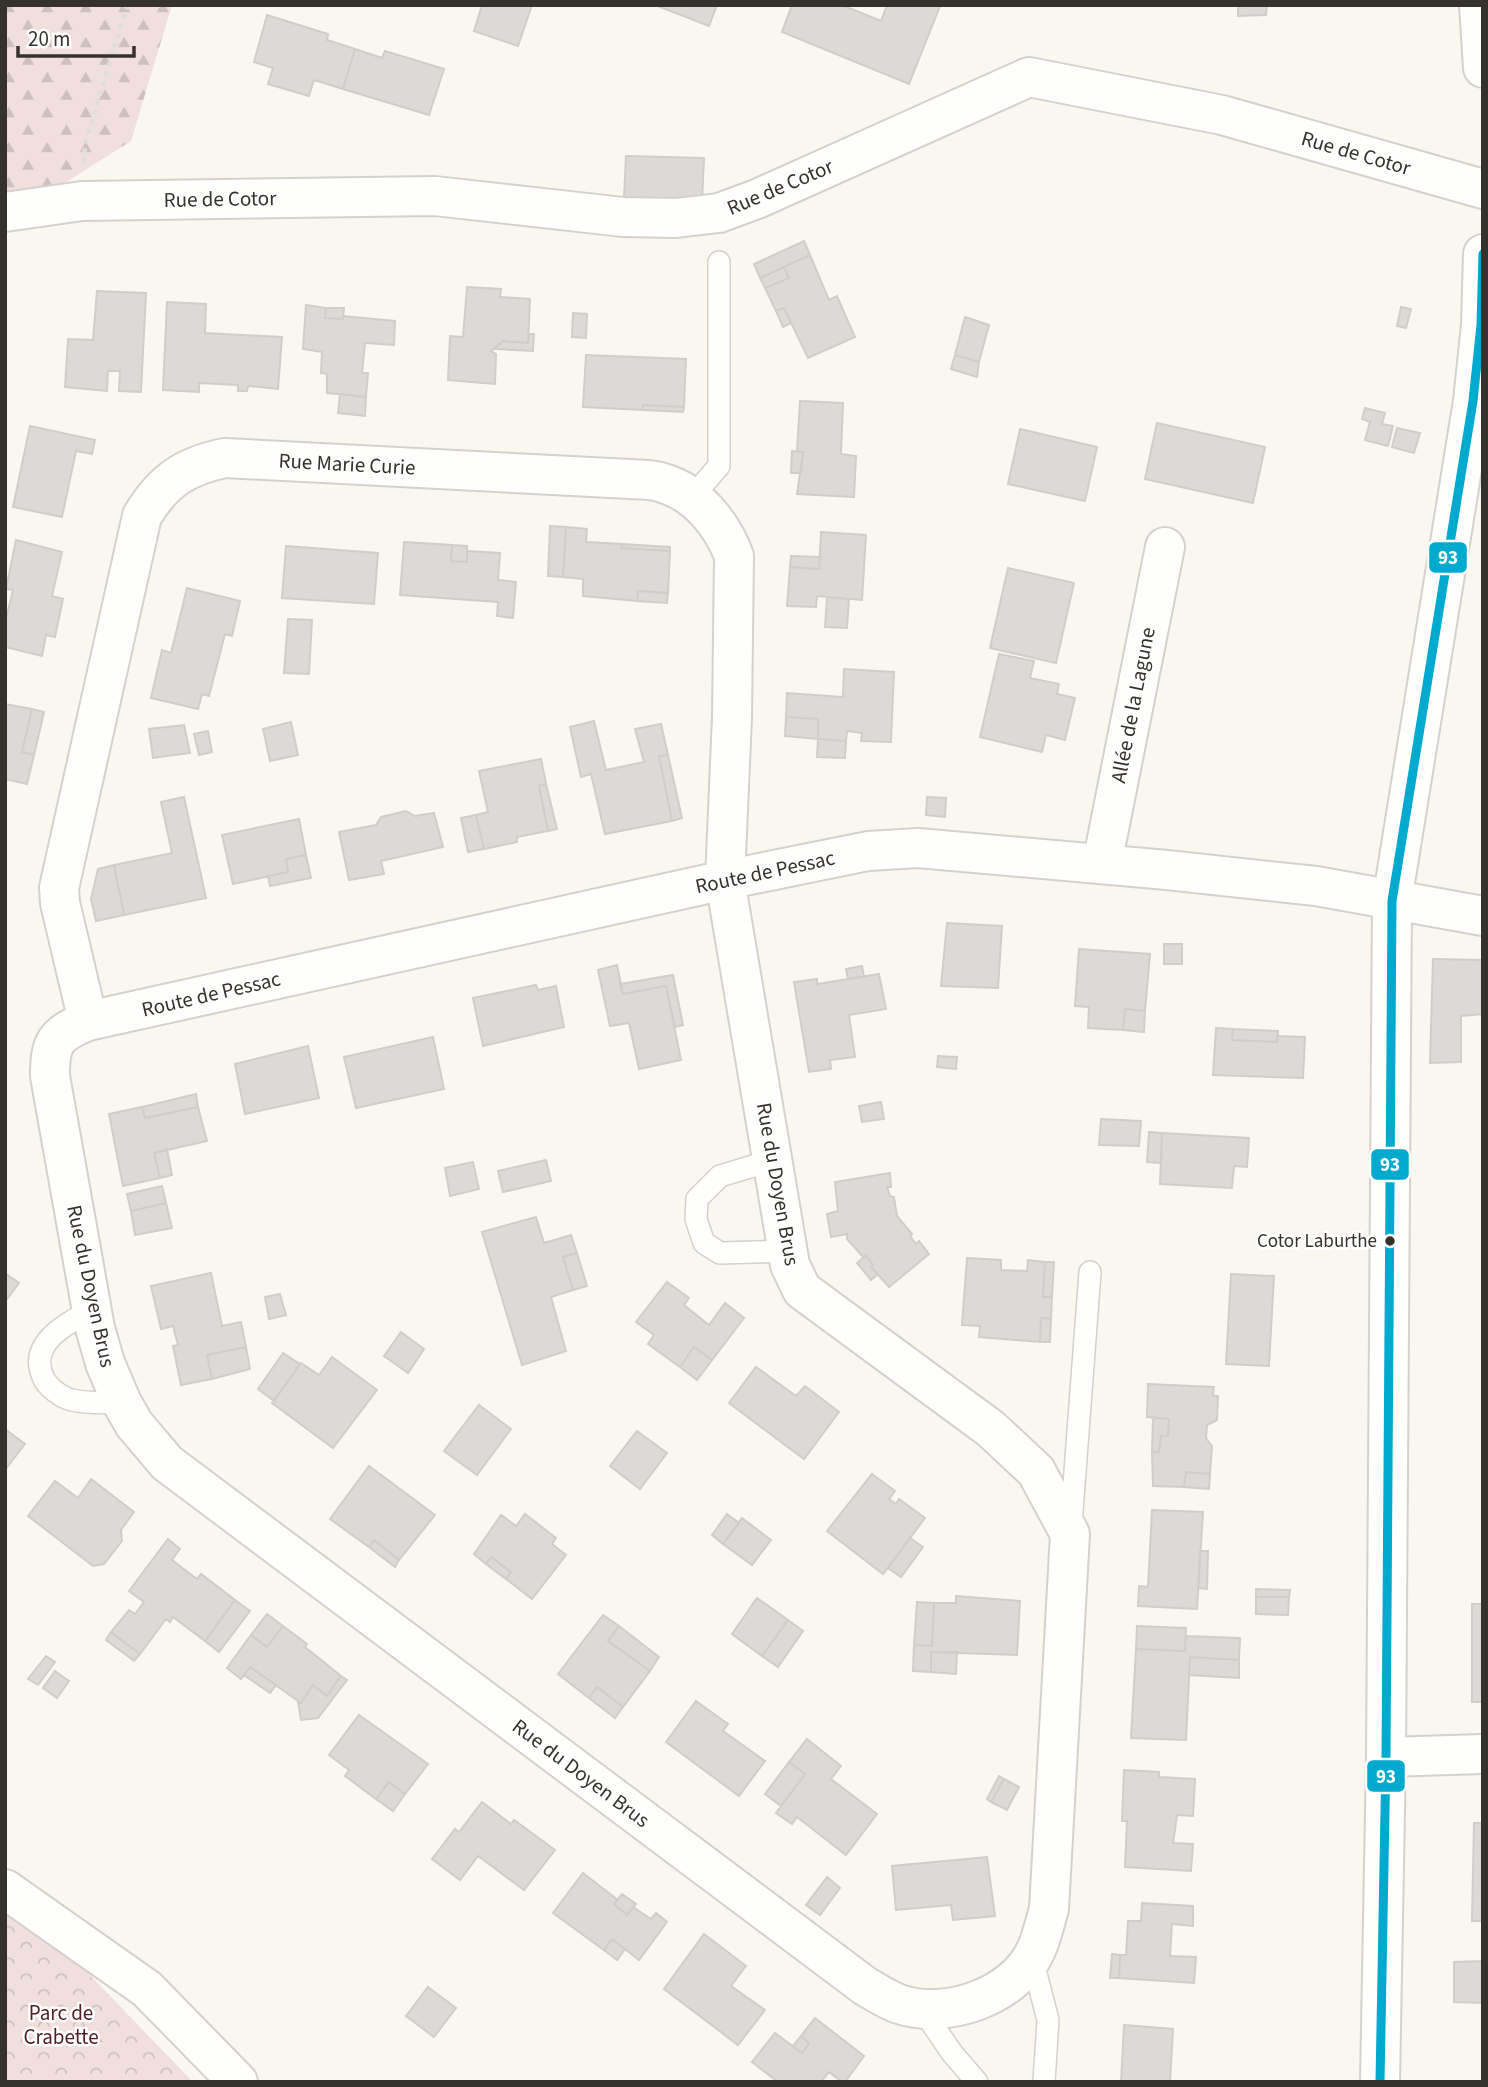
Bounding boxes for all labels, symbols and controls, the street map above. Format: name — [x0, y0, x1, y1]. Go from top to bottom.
scale bar — [18, 14, 133, 58]
text: 20 m — [28, 24, 70, 54]
street label: Rue de Cotor — [1298, 123, 1415, 183]
street label: Rue de Cotor — [722, 151, 838, 223]
street label: Rue de Cotor — [163, 183, 277, 215]
street label: Rue Marie Curie — [278, 445, 416, 483]
line badge: 93 — [1428, 541, 1468, 574]
text: 93 — [1438, 545, 1458, 572]
street label: Allée de la Lagune — [1103, 624, 1163, 786]
street label: Route de Pessac — [693, 842, 838, 901]
street label: Route de Pessac — [139, 963, 284, 1025]
street label: Rue du Doyen Brus — [749, 1100, 807, 1268]
line badge: 93 — [1370, 1148, 1410, 1181]
text: 93 — [1380, 1152, 1400, 1179]
street label: Rue du Doyen Brus — [59, 1202, 123, 1370]
place label: Cotor Laburthe — [1257, 1228, 1377, 1255]
marker: Cotor Laburthe — [1383, 1234, 1397, 1248]
street label: Rue du Doyen Brus — [506, 1711, 656, 1835]
line badge: 93 — [1366, 1759, 1406, 1793]
text: 93 — [1376, 1764, 1396, 1791]
park label: Parc de Crabette — [23, 1998, 99, 2052]

